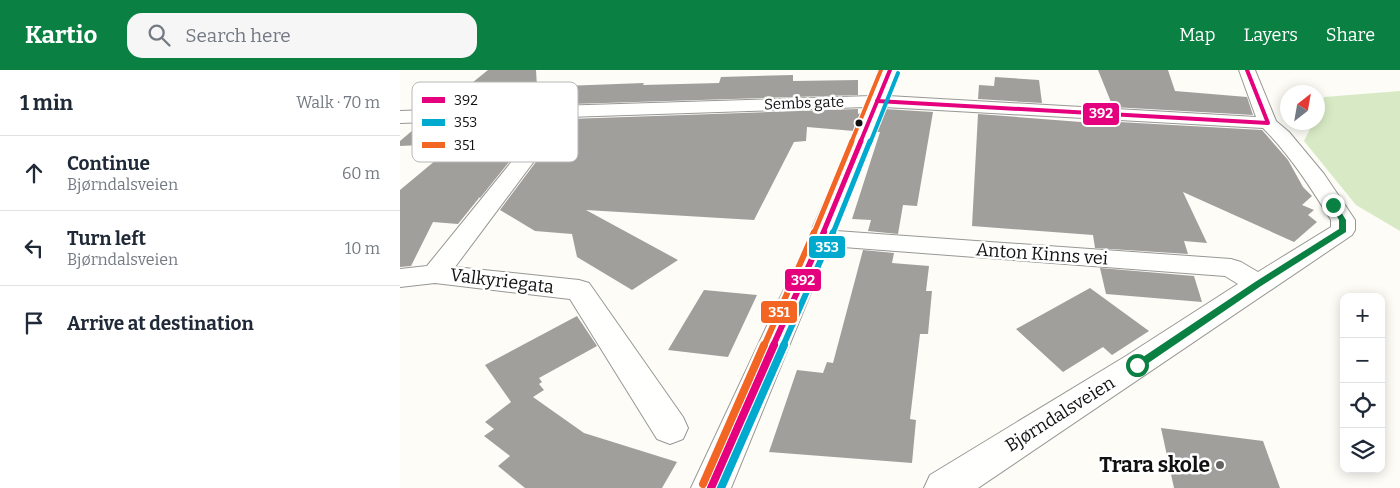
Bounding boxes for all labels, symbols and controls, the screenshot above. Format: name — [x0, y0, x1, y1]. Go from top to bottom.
search box — [127, 13, 477, 58]
text: Kartio — [25, 21, 97, 49]
icon: search — [145, 21, 173, 49]
text: Search here — [185, 24, 291, 47]
text: Map — [1179, 24, 1215, 46]
text: Layers — [1243, 24, 1298, 46]
text: Share — [1326, 24, 1375, 46]
legend — [412, 82, 578, 162]
north arrow — [1280, 85, 1325, 130]
text: 1 min — [20, 90, 73, 116]
text: 392 — [454, 92, 478, 109]
text: Walk · 70 m — [296, 93, 380, 112]
street label: Sembs gate — [764, 93, 844, 113]
line badge: 392 — [1082, 102, 1120, 126]
text: 392 — [1089, 105, 1113, 122]
text: 353 — [454, 114, 477, 131]
unlabelled marker — [854, 118, 864, 128]
text: 351 — [454, 137, 475, 154]
text: Continue — [67, 152, 150, 175]
icon: ahead — [20, 159, 48, 187]
text: 60 m — [342, 164, 380, 183]
text: Bjørndalsveien — [67, 175, 178, 194]
route end — [1322, 194, 1345, 217]
text: Turn left — [67, 227, 146, 250]
icon: left — [20, 234, 48, 262]
line badge: 353 — [808, 235, 846, 259]
street label: Anton Kinns vei — [975, 238, 1109, 270]
text: 10 m — [345, 239, 380, 258]
text: 353 — [815, 239, 839, 256]
text: Bjørndalsveien — [67, 250, 178, 269]
street label: Valkyriegata — [449, 264, 555, 298]
line badge: 392 — [784, 268, 822, 292]
text: 392 — [791, 272, 815, 289]
map controls — [1340, 293, 1385, 473]
button: + — [1340, 293, 1385, 338]
line badge: 351 — [760, 300, 798, 324]
text: 351 — [768, 304, 790, 321]
icon: arrive — [20, 309, 48, 337]
text: Arrive at destination — [67, 312, 254, 335]
button: − — [1340, 338, 1385, 383]
route start — [1126, 354, 1149, 377]
street label: Bjørndalsveien — [1001, 371, 1119, 456]
button: locate — [1340, 383, 1385, 428]
button: layers — [1340, 428, 1385, 473]
place label: Trara skole — [1099, 452, 1210, 478]
marker: Trara skole — [1214, 459, 1226, 471]

